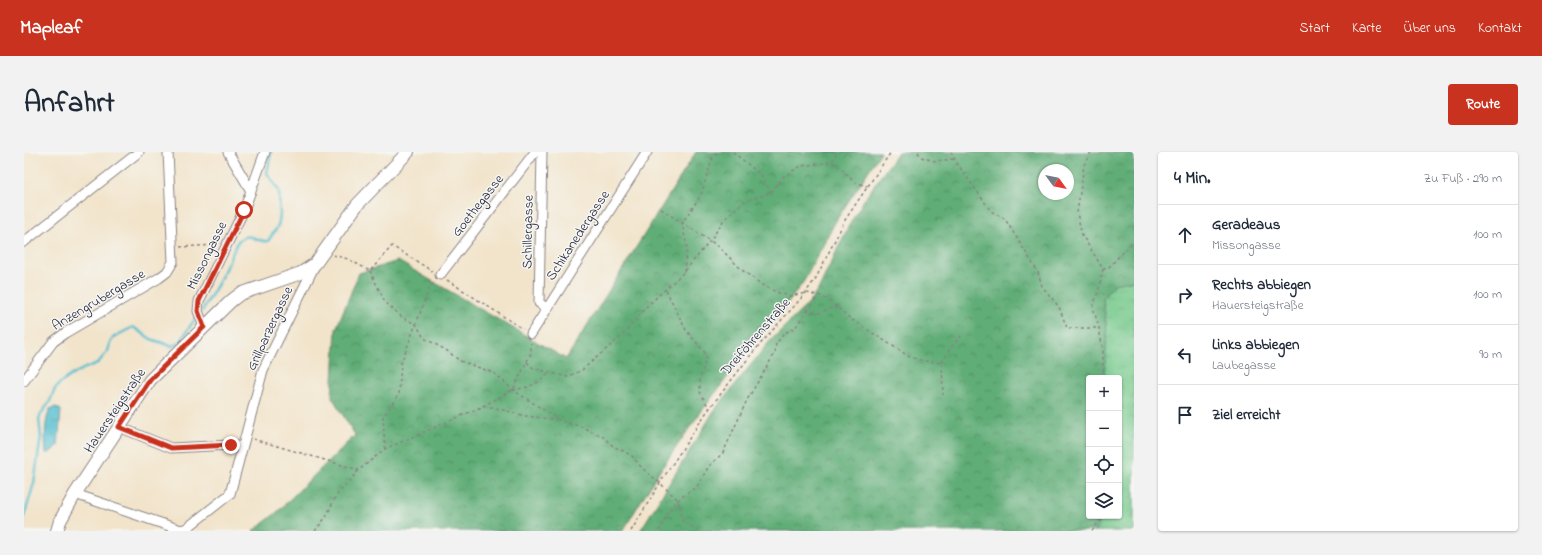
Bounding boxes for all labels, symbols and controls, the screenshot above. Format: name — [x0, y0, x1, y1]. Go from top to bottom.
text: Mapleaf — [20, 15, 82, 42]
text: Start — [1300, 18, 1330, 39]
text: Karte — [1352, 18, 1382, 39]
text: Über uns — [1404, 18, 1456, 39]
text: Kontakt — [1478, 18, 1522, 39]
text: Anfahrt — [24, 84, 115, 125]
button: Route — [1448, 84, 1518, 125]
north arrow — [1038, 164, 1074, 200]
text: 4 Min. — [1174, 166, 1210, 191]
text: Zu Fuß · 290 m — [1424, 169, 1502, 188]
street label: Goethegasse — [447, 170, 511, 242]
street label: Schikanedergasse — [541, 186, 617, 286]
street label: Schillergasse — [517, 194, 541, 269]
route start — [235, 201, 253, 219]
text: Geradeaus — [1212, 214, 1280, 236]
street label: Missongasse — [182, 217, 234, 294]
icon: ahead — [1174, 224, 1196, 246]
text: 100 m — [1473, 225, 1502, 244]
text: Missongasse — [1212, 236, 1281, 255]
street label: Anzengrubergasse — [48, 264, 151, 337]
text: Rechts abbiegen — [1212, 274, 1311, 296]
street label: Grillparzergasse — [242, 282, 300, 375]
icon: right — [1174, 284, 1196, 306]
text: 100 m — [1473, 285, 1502, 304]
street label: Dreiföhrenstraße — [716, 293, 796, 381]
text: Hauersteigstraße — [1212, 296, 1303, 315]
text: Links abbiegen — [1212, 334, 1299, 356]
icon: left — [1174, 344, 1196, 366]
text: 90 m — [1479, 345, 1502, 364]
text: Laubegasse — [1212, 356, 1276, 375]
street label: Hauersteigstraße — [79, 364, 153, 458]
map controls — [1086, 375, 1122, 519]
button: + — [1086, 375, 1122, 411]
icon: arrive — [1174, 404, 1196, 426]
text: Ziel erreicht — [1212, 404, 1280, 426]
button: − — [1086, 411, 1122, 447]
route end — [222, 436, 240, 454]
button: locate — [1086, 447, 1122, 483]
button: layers — [1086, 483, 1122, 519]

